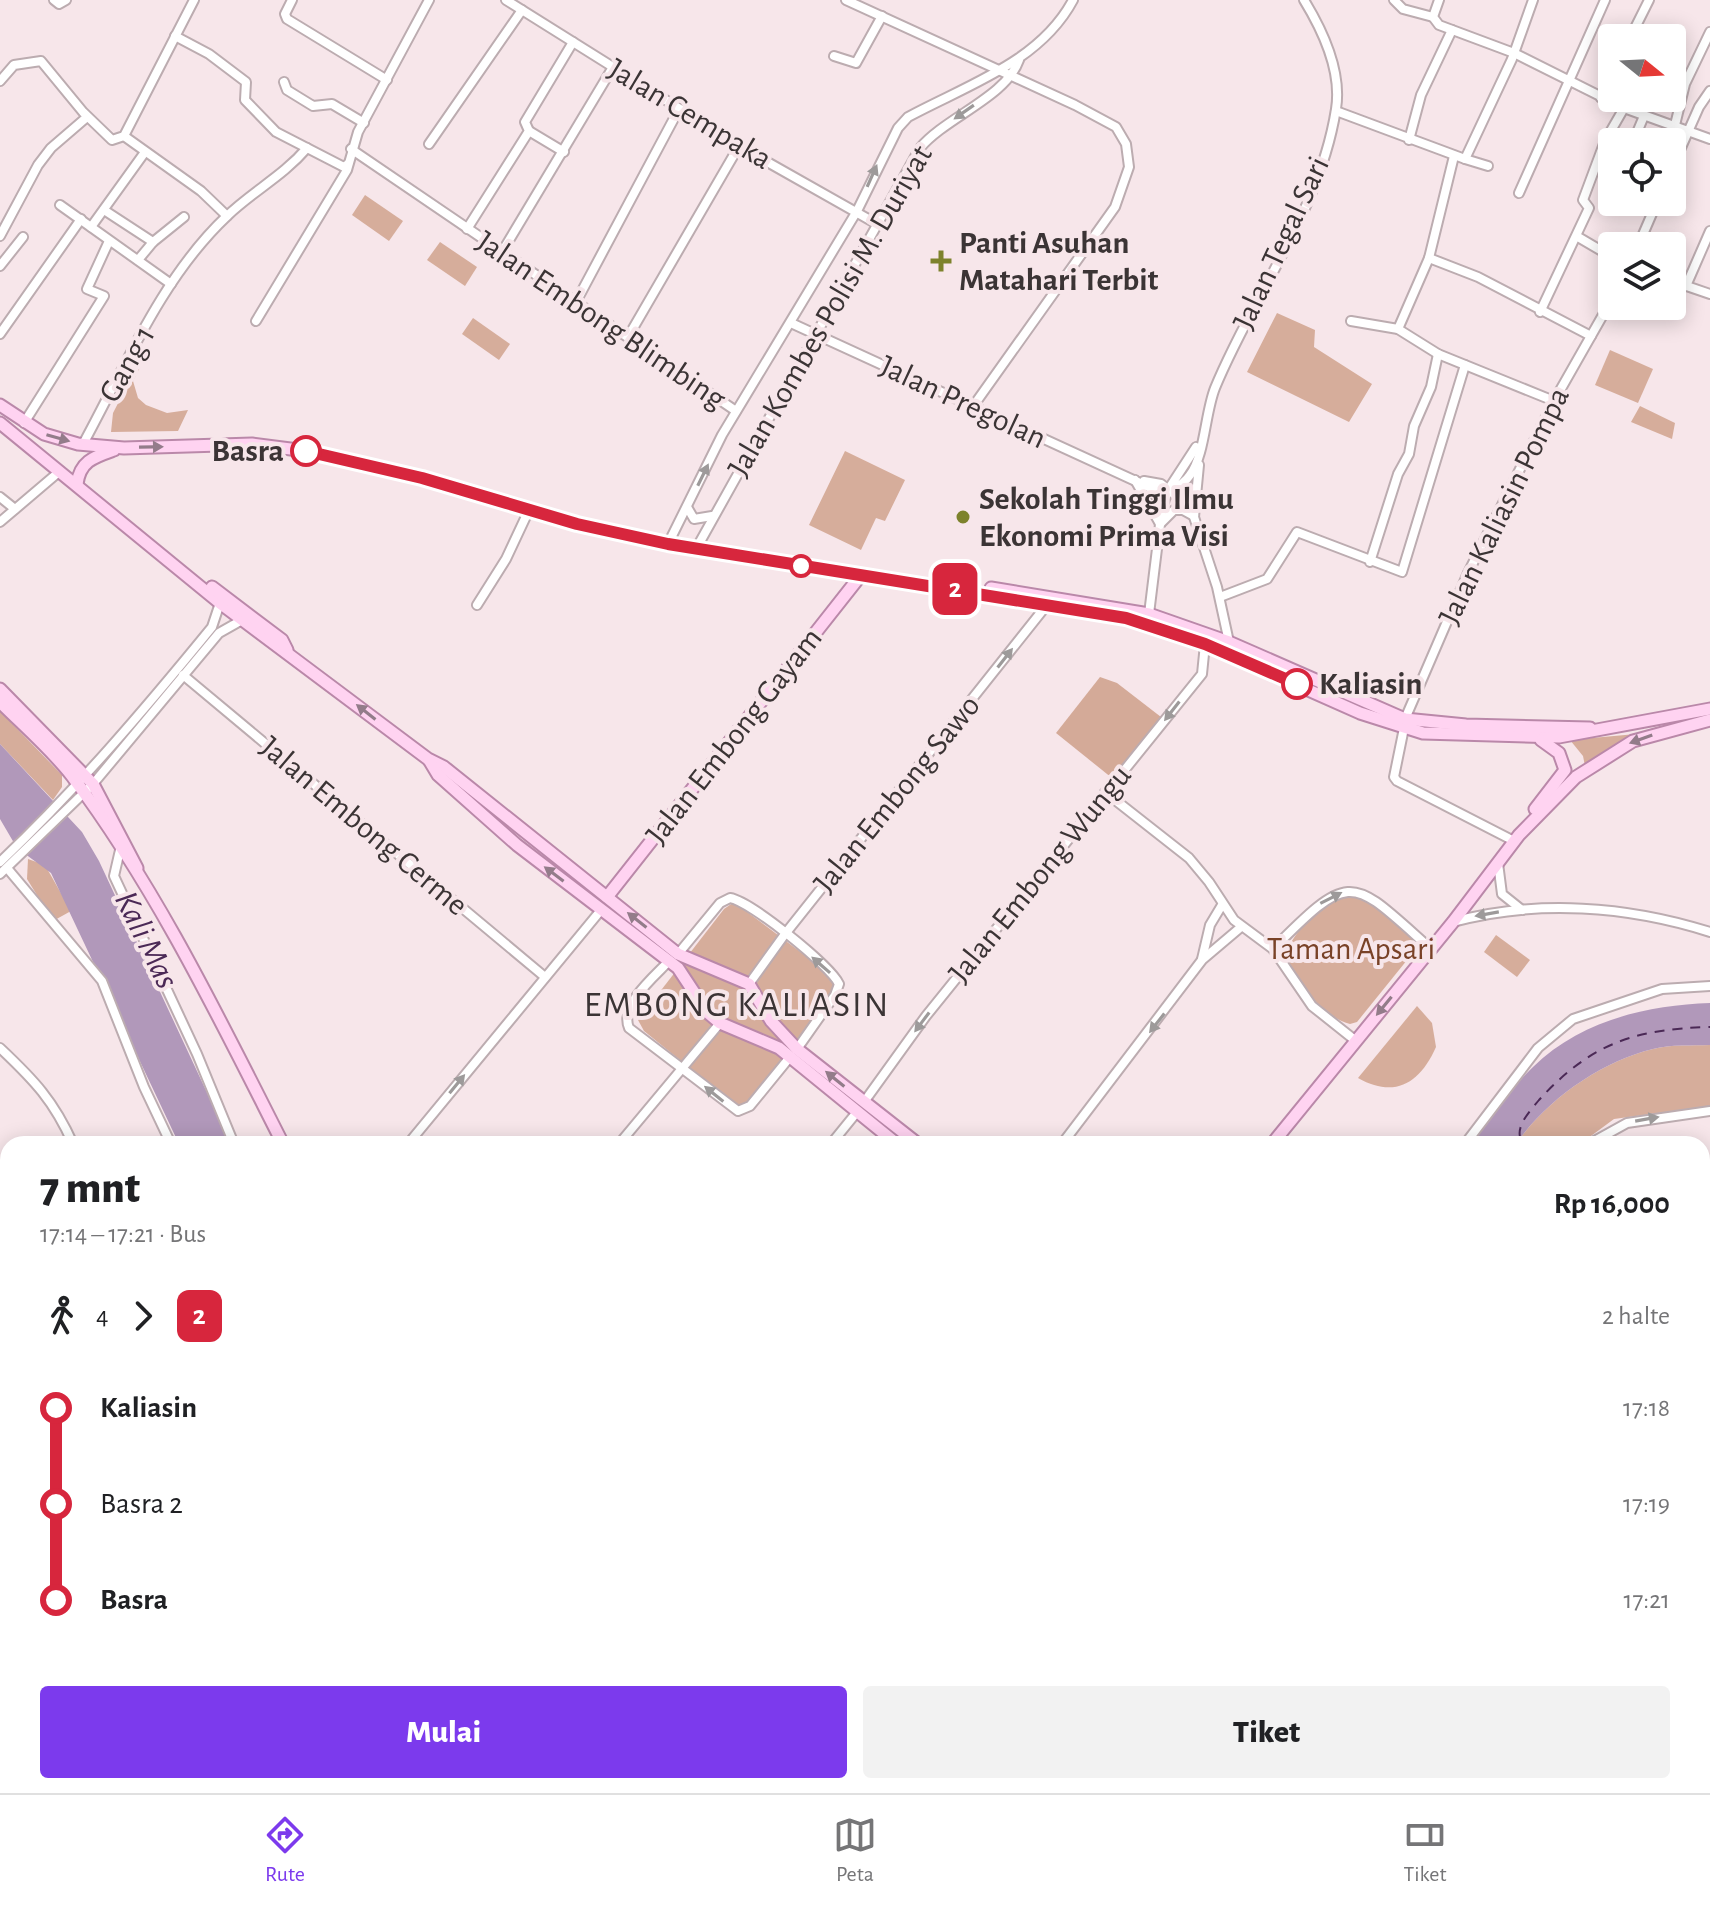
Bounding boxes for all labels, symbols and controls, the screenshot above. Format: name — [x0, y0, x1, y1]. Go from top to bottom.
north arrow — [1598, 24, 1686, 112]
map controls — [1598, 24, 1686, 320]
street label: Jalan Cempaka — [603, 53, 777, 175]
one-way arrow — [953, 104, 974, 119]
button: locate — [1598, 128, 1686, 216]
street label: Jalan Kombes Polisi M. Duriyat — [722, 140, 938, 482]
street label: Jalan Tegal Sari — [1227, 152, 1335, 334]
one-way arrow — [866, 164, 879, 187]
street label: Jalan Embong Blimbing — [471, 225, 732, 415]
place label: Panti Asuhan Matahari Terbit — [959, 227, 1158, 296]
button: layers — [1598, 232, 1686, 320]
marker: Panti Asuhan Matahari Terbit — [930, 250, 952, 272]
street label: Gang 1 — [93, 320, 161, 408]
street label: Jalan Pregolan — [875, 350, 1051, 454]
street label: Jalan Kaliasin Pompa — [1433, 382, 1575, 630]
one-way arrow — [45, 433, 70, 445]
place label: Basra — [212, 435, 284, 467]
marker: Basra — [291, 436, 321, 466]
one-way arrow — [139, 441, 164, 454]
one-way arrow — [696, 463, 710, 486]
place label: Sekolah Tinggi Ilmu Ekonomi Prima Visi — [979, 483, 1234, 552]
marker: Sekolah Tinggi Ilmu Ekonomi Prima Visi — [954, 508, 972, 526]
unlabelled marker — [790, 555, 812, 577]
line badge: 2 — [929, 563, 981, 615]
text: 2 — [948, 575, 962, 603]
street label: Jalan Embong Gayam — [640, 622, 828, 850]
one-way arrow — [997, 648, 1013, 668]
place label: Kaliasin — [1319, 668, 1423, 700]
marker: Kaliasin — [1282, 669, 1312, 699]
street label: Jalan Embong Sawo — [808, 689, 986, 899]
one-way arrow — [1165, 701, 1181, 721]
one-way arrow — [356, 705, 376, 721]
street label: Jalan Embong Cerme — [254, 730, 474, 922]
one-way arrow — [1629, 733, 1653, 745]
street label: Jalan Embong Wungu — [943, 759, 1137, 989]
one-way arrow — [544, 866, 564, 882]
water label: Kali Mas — [108, 886, 184, 994]
one-way arrow — [1320, 891, 1343, 905]
one-way arrow — [1474, 909, 1499, 921]
one-way arrow — [627, 913, 647, 929]
park label: Taman Apsari — [1267, 933, 1435, 965]
one-way arrow — [811, 957, 831, 974]
district label: EMBONG KALIASIN — [584, 987, 890, 1023]
one-way arrow — [1376, 996, 1393, 1017]
one-way arrow — [914, 1012, 930, 1033]
one-way arrow — [1149, 1013, 1165, 1033]
one-way arrow — [825, 1071, 845, 1087]
one-way arrow — [448, 1074, 465, 1094]
one-way arrow — [704, 1086, 724, 1102]
one-way arrow — [1635, 1113, 1660, 1125]
text: 7 mnt — [40, 1167, 140, 1211]
text: Rp 16,000 — [1554, 1189, 1670, 1219]
text: 17:14 – 17:21 · Bus — [40, 1221, 206, 1247]
icon: walk — [40, 1294, 84, 1338]
icon: forward — [121, 1294, 165, 1338]
text: 2 — [193, 1302, 206, 1330]
text: 4 — [96, 1303, 109, 1329]
text: 2 halte — [1602, 1303, 1670, 1329]
text: Kaliasin — [100, 1393, 197, 1423]
text: 17:18 — [1623, 1395, 1670, 1421]
text: Basra 2 — [100, 1489, 183, 1519]
text: 17:19 — [1623, 1491, 1670, 1517]
text: Basra — [100, 1585, 168, 1615]
text: 17:21 — [1623, 1587, 1670, 1613]
button: Mulai — [40, 1686, 847, 1778]
button: Tiket — [863, 1686, 1670, 1778]
tab: Rute — [263, 1813, 307, 1887]
tab: Peta — [833, 1813, 877, 1887]
tab: Tiket — [1403, 1813, 1447, 1887]

